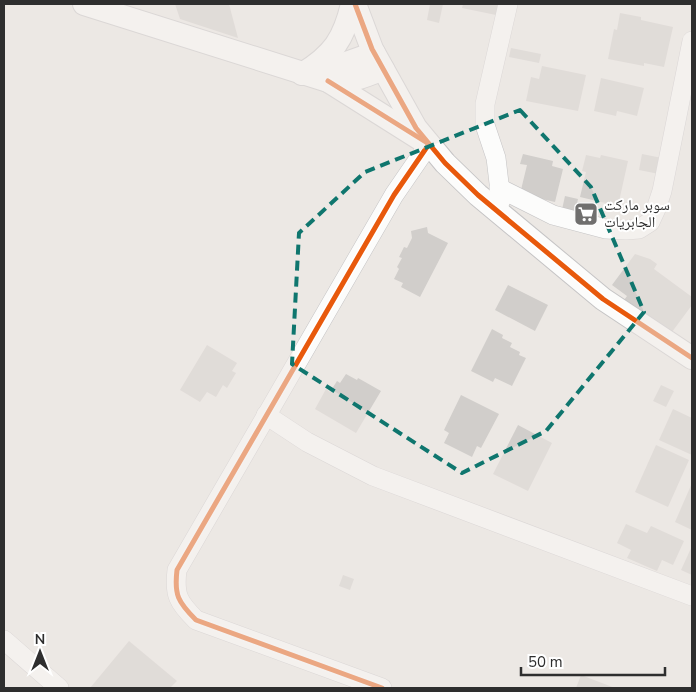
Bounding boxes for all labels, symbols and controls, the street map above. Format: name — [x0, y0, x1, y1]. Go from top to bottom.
place label: سوبر ماركت الجابريات — [604, 195, 670, 232]
supermarket icon: سوبر ماركت الجابريات — [573, 201, 599, 227]
north arrow — [15, 627, 65, 677]
text: N — [35, 630, 45, 649]
scale bar — [521, 644, 665, 676]
text: 50 m — [528, 652, 563, 672]

